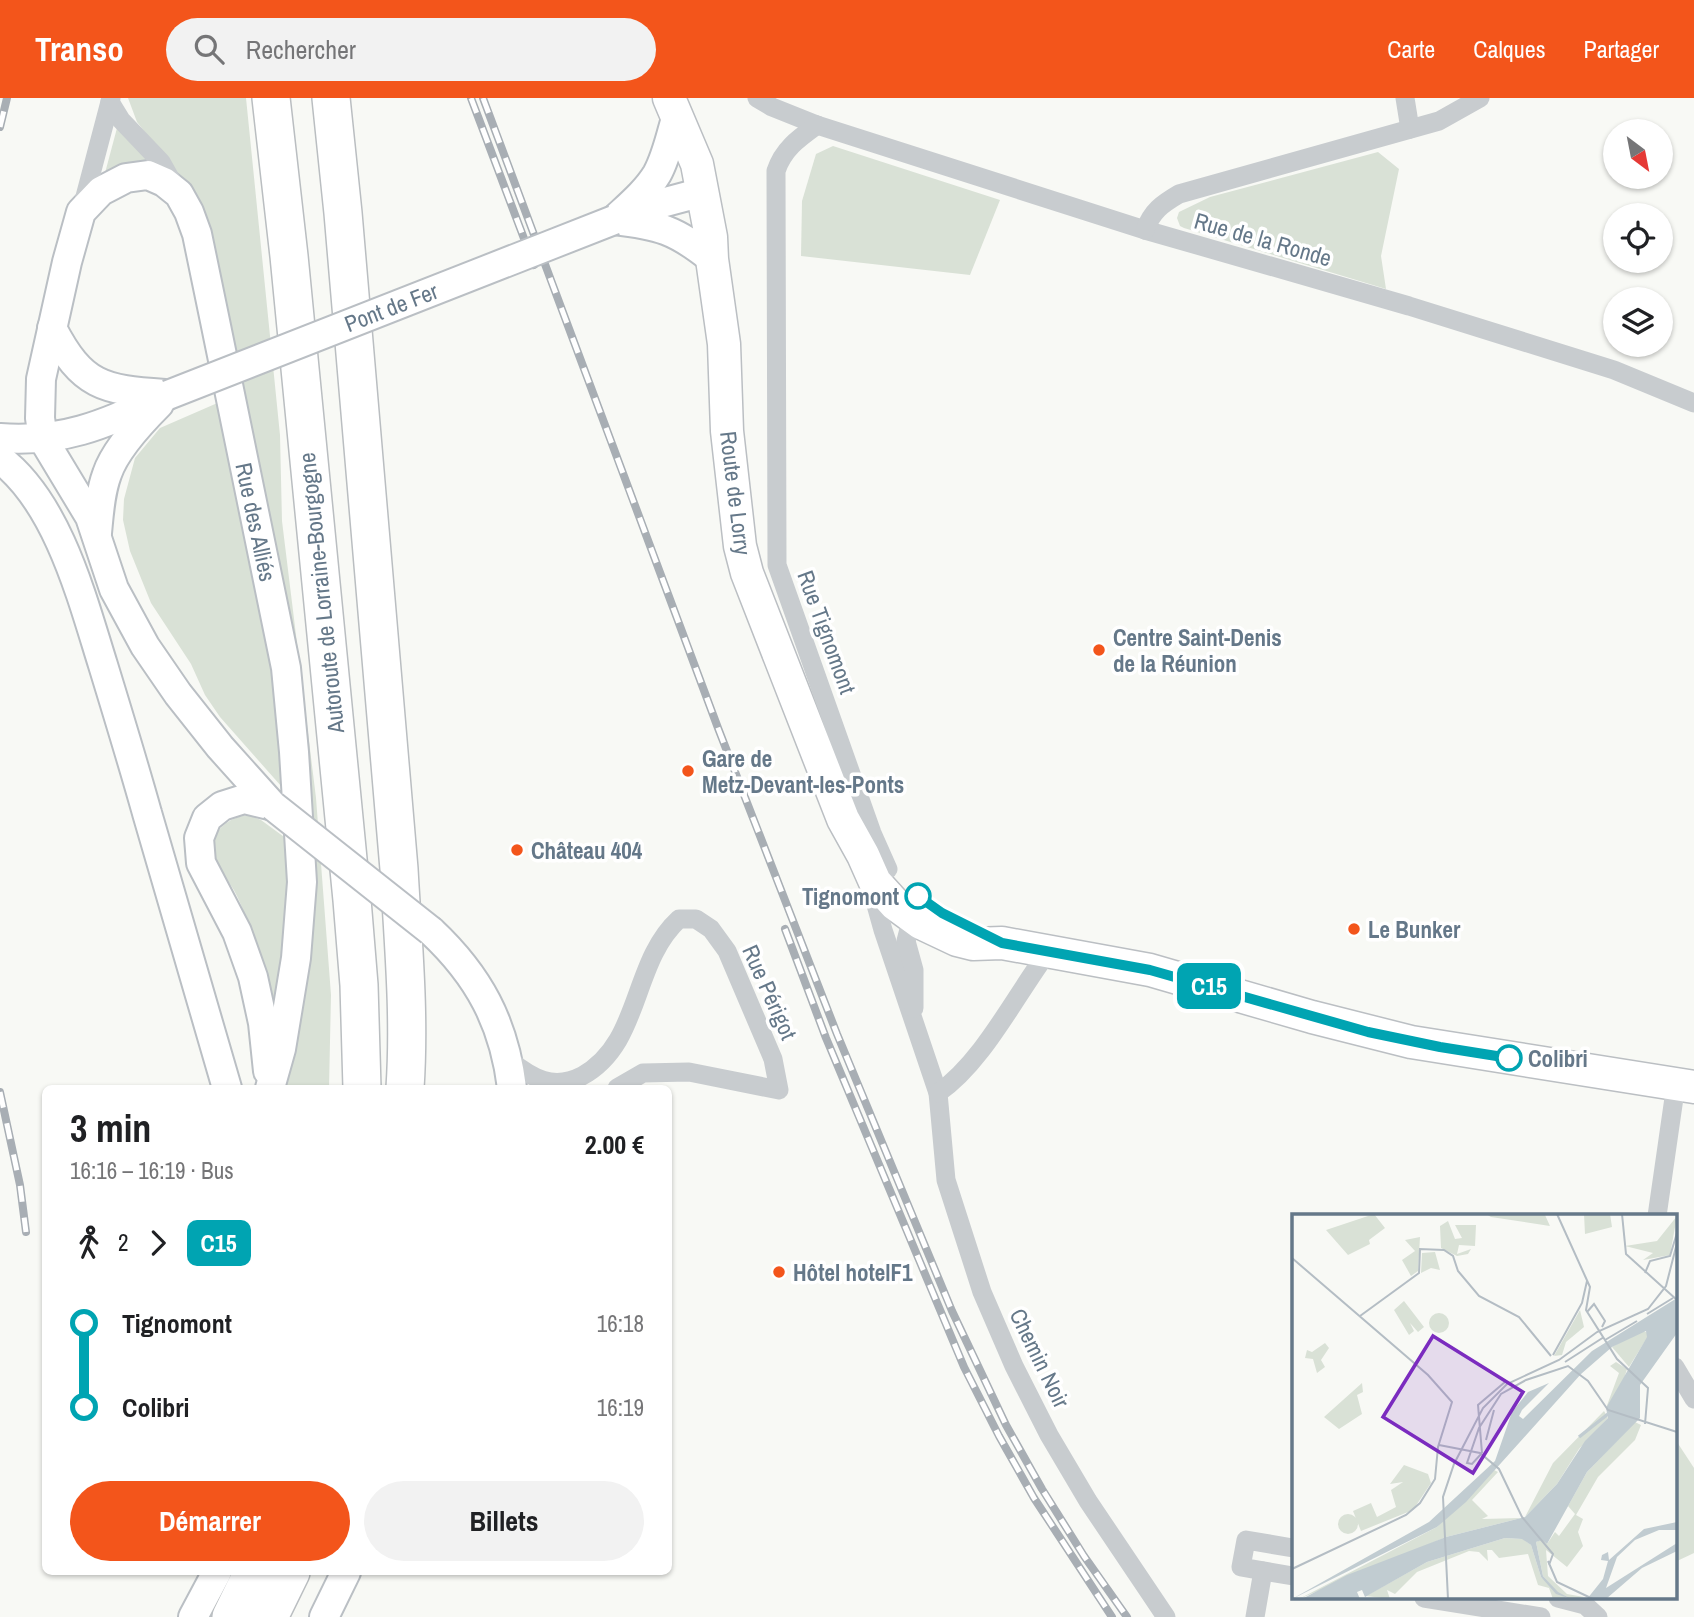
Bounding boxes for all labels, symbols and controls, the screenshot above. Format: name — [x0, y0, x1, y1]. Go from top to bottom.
search box — [166, 18, 656, 81]
text: Transo — [35, 27, 124, 71]
icon: search — [190, 30, 228, 68]
text: Rechercher — [246, 32, 356, 67]
text: Carte — [1387, 33, 1435, 65]
text: Calques — [1473, 33, 1546, 65]
text: Partager — [1584, 33, 1659, 65]
north arrow — [1603, 119, 1673, 189]
map controls — [1603, 119, 1673, 357]
button: locate — [1603, 203, 1673, 273]
street label: Rue de la Ronde — [1191, 205, 1335, 273]
street label: Pont de Fer — [340, 275, 443, 339]
button: layers — [1603, 287, 1673, 357]
street label: Route de Lorry — [713, 429, 759, 557]
street label: Autoroute de Lorraine-Bourgogne — [291, 451, 351, 736]
street label: Rue des Alliés — [228, 460, 284, 584]
street label: Rue Tignomont — [790, 566, 864, 698]
place label: Centre Saint-Denis de la Réunion — [1113, 622, 1282, 679]
marker: Centre Saint-Denis de la Réunion — [1091, 642, 1107, 658]
place label: Gare de Metz-Devant-les-Ponts — [702, 743, 904, 800]
marker: Gare de Metz-Devant-les-Ponts — [680, 763, 696, 779]
place label: Château 404 — [531, 835, 643, 866]
marker: Château 404 — [509, 842, 525, 858]
place label: Tignomont — [802, 881, 899, 912]
marker: Tignomont — [905, 883, 931, 909]
place label: Le Bunker — [1368, 914, 1461, 945]
marker: Le Bunker — [1346, 921, 1362, 937]
street label: Rue Périgot — [735, 940, 805, 1044]
line badge: C15 — [1169, 963, 1249, 1009]
text: C15 — [1191, 970, 1227, 1002]
place label: Colibri — [1528, 1043, 1588, 1074]
marker: Colibri — [1496, 1045, 1522, 1071]
text: 3 min — [70, 1103, 151, 1154]
text: 2.00 € — [585, 1127, 644, 1162]
text: 16:16 – 16:19 · Bus — [70, 1155, 234, 1186]
inset map — [1292, 1214, 1676, 1600]
icon: walk — [70, 1224, 108, 1262]
icon: forward — [139, 1224, 177, 1262]
text: 2 — [118, 1227, 129, 1258]
text: C15 — [201, 1227, 237, 1259]
place label: Hôtel hotelF1 — [793, 1257, 913, 1288]
marker: Hôtel hotelF1 — [771, 1264, 787, 1280]
street label: Chemin Noir — [1003, 1303, 1078, 1413]
text: Tignomont — [122, 1306, 232, 1341]
text: 16:18 — [597, 1308, 644, 1339]
text: Colibri — [122, 1390, 190, 1425]
text: 16:19 — [597, 1392, 644, 1423]
button: Démarrer — [70, 1481, 350, 1561]
button: Billets — [364, 1481, 644, 1561]

